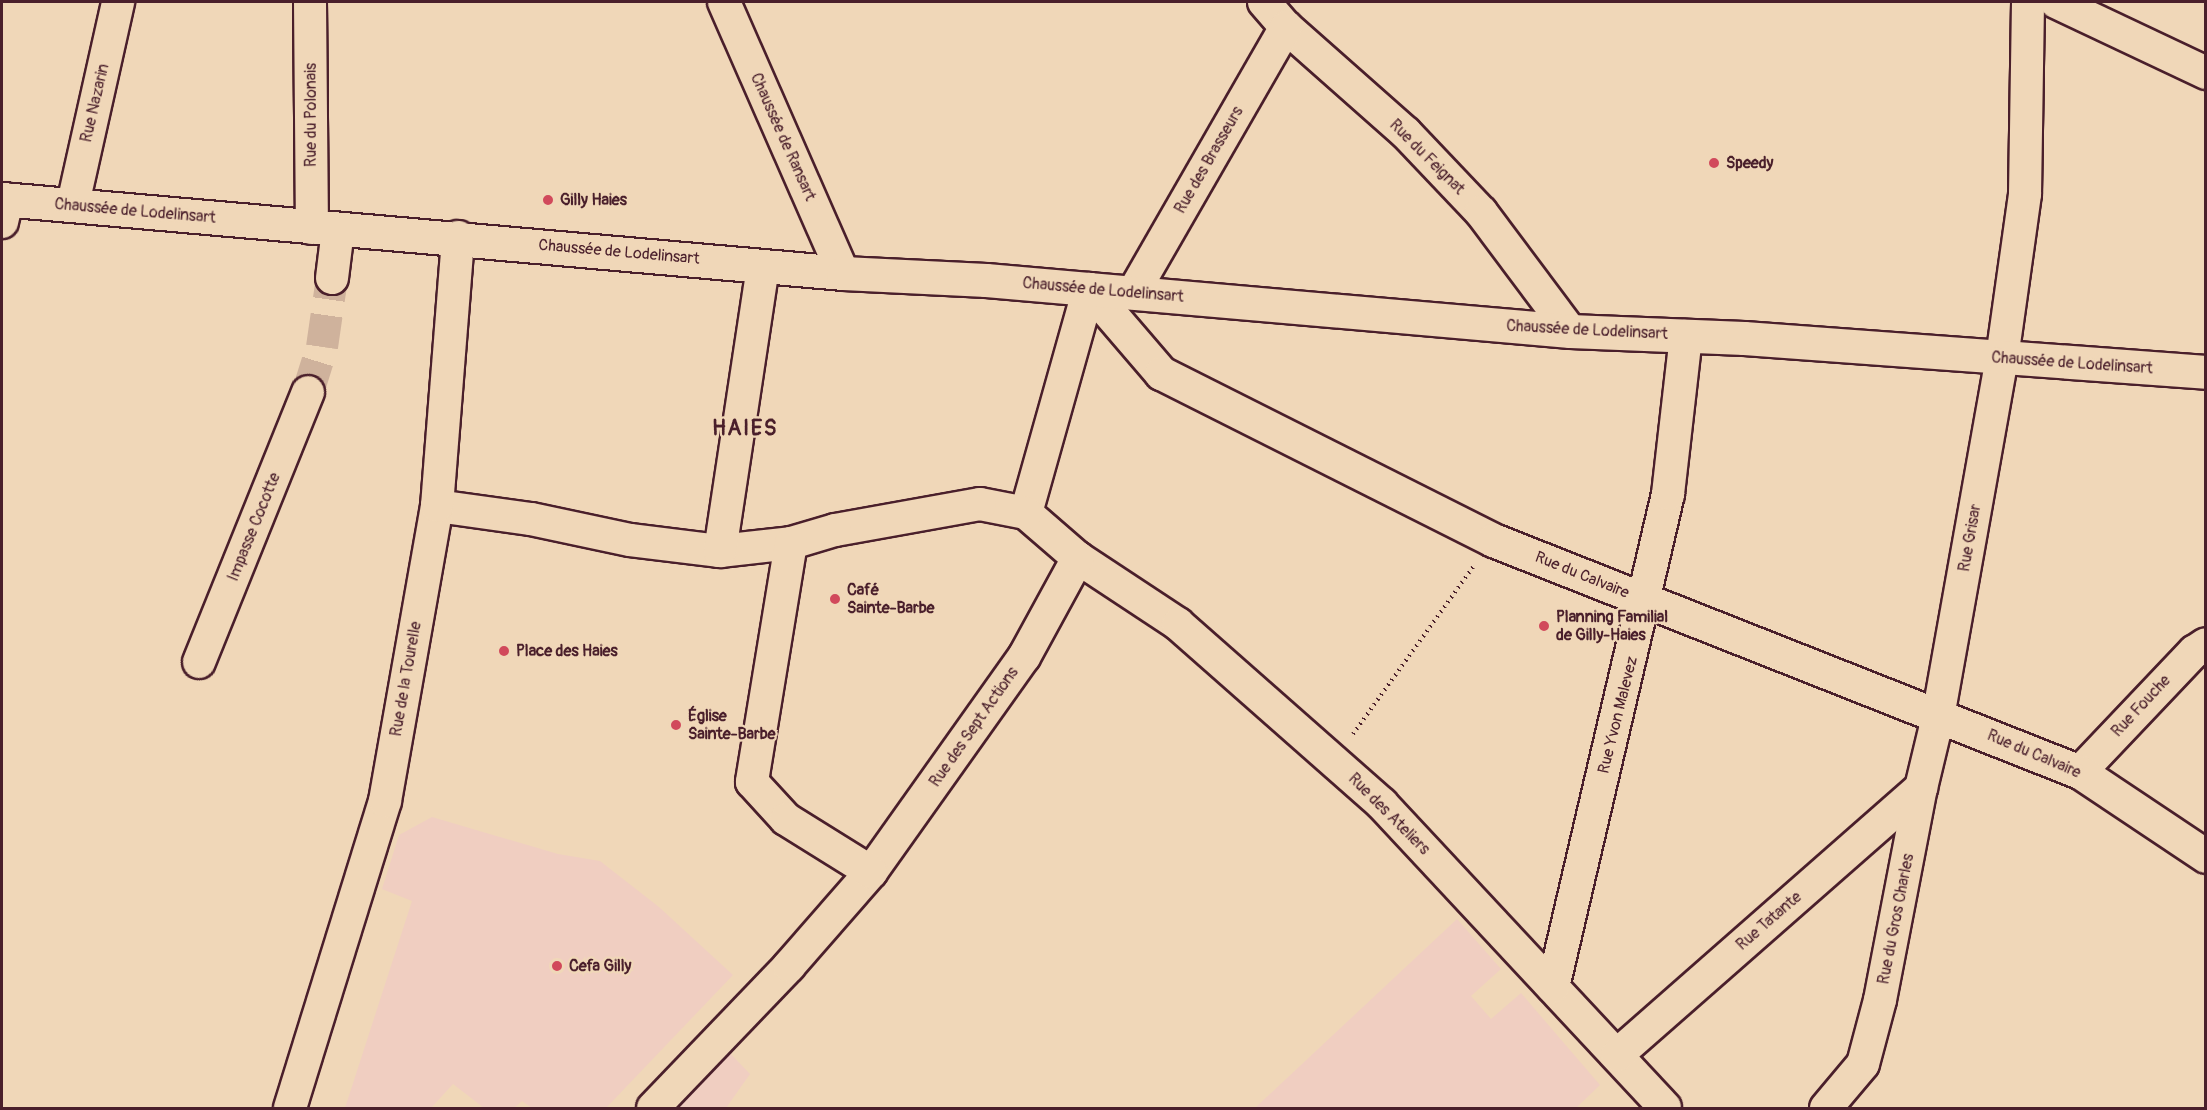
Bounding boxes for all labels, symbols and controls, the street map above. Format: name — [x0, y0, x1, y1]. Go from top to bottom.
street label: Rue Nazarin — [77, 62, 113, 144]
street label: Rue du Polonais — [301, 63, 321, 167]
street label: Chaussée de Ransart — [746, 70, 820, 204]
street label: Rue des Brasseurs — [1171, 103, 1247, 217]
street label: Rue du Feignat — [1385, 115, 1469, 199]
place label: Speedy — [1726, 153, 1773, 173]
marker: Speedy — [1707, 156, 1721, 170]
place label: Gilly Haies — [560, 190, 627, 210]
marker: Gilly Haies — [541, 193, 555, 207]
street label: Chaussée de Lodelinsart — [54, 194, 216, 228]
street label: Chaussée de Lodelinsart — [538, 235, 700, 269]
street label: Chaussée de Lodelinsart — [1022, 273, 1184, 307]
street label: Chaussée de Lodelinsart — [1506, 316, 1668, 344]
street label: Chaussée de Lodelinsart — [1991, 348, 2153, 378]
district label: HAIES — [712, 416, 778, 442]
street label: Impasse Cocotte — [223, 470, 285, 584]
street label: Rue Grisar — [1955, 503, 1985, 573]
street label: Rue du Calvaire — [1532, 547, 1632, 603]
place label: Café Sainte-Barbe — [847, 580, 934, 618]
marker: Café Sainte-Barbe — [828, 592, 842, 606]
place label: Planning Familial de Gilly-Haies — [1556, 607, 1668, 645]
marker: Planning Familial de Gilly-Haies — [1537, 619, 1551, 633]
street label: Rue de la Tourelle — [386, 620, 426, 738]
place label: Place des Haies — [516, 641, 618, 661]
marker: Place des Haies — [497, 644, 511, 658]
street label: Rue Yvon Malevez — [1594, 654, 1642, 776]
street label: Rue des Sept Actions — [925, 663, 1023, 791]
street label: Rue Fouche — [2107, 671, 2175, 741]
place label: Église Sainte-Barbe — [688, 706, 775, 744]
marker: Église Sainte-Barbe — [669, 718, 683, 732]
street label: Rue du Calvaire — [1984, 726, 2084, 782]
street label: Rue des Ateliers — [1344, 769, 1434, 859]
street label: Rue du Gros Charles — [1874, 852, 1918, 986]
street label: Rue Tatante — [1732, 887, 1806, 955]
place label: Cefa Gilly — [569, 956, 631, 976]
marker: Cefa Gilly — [550, 959, 564, 973]

